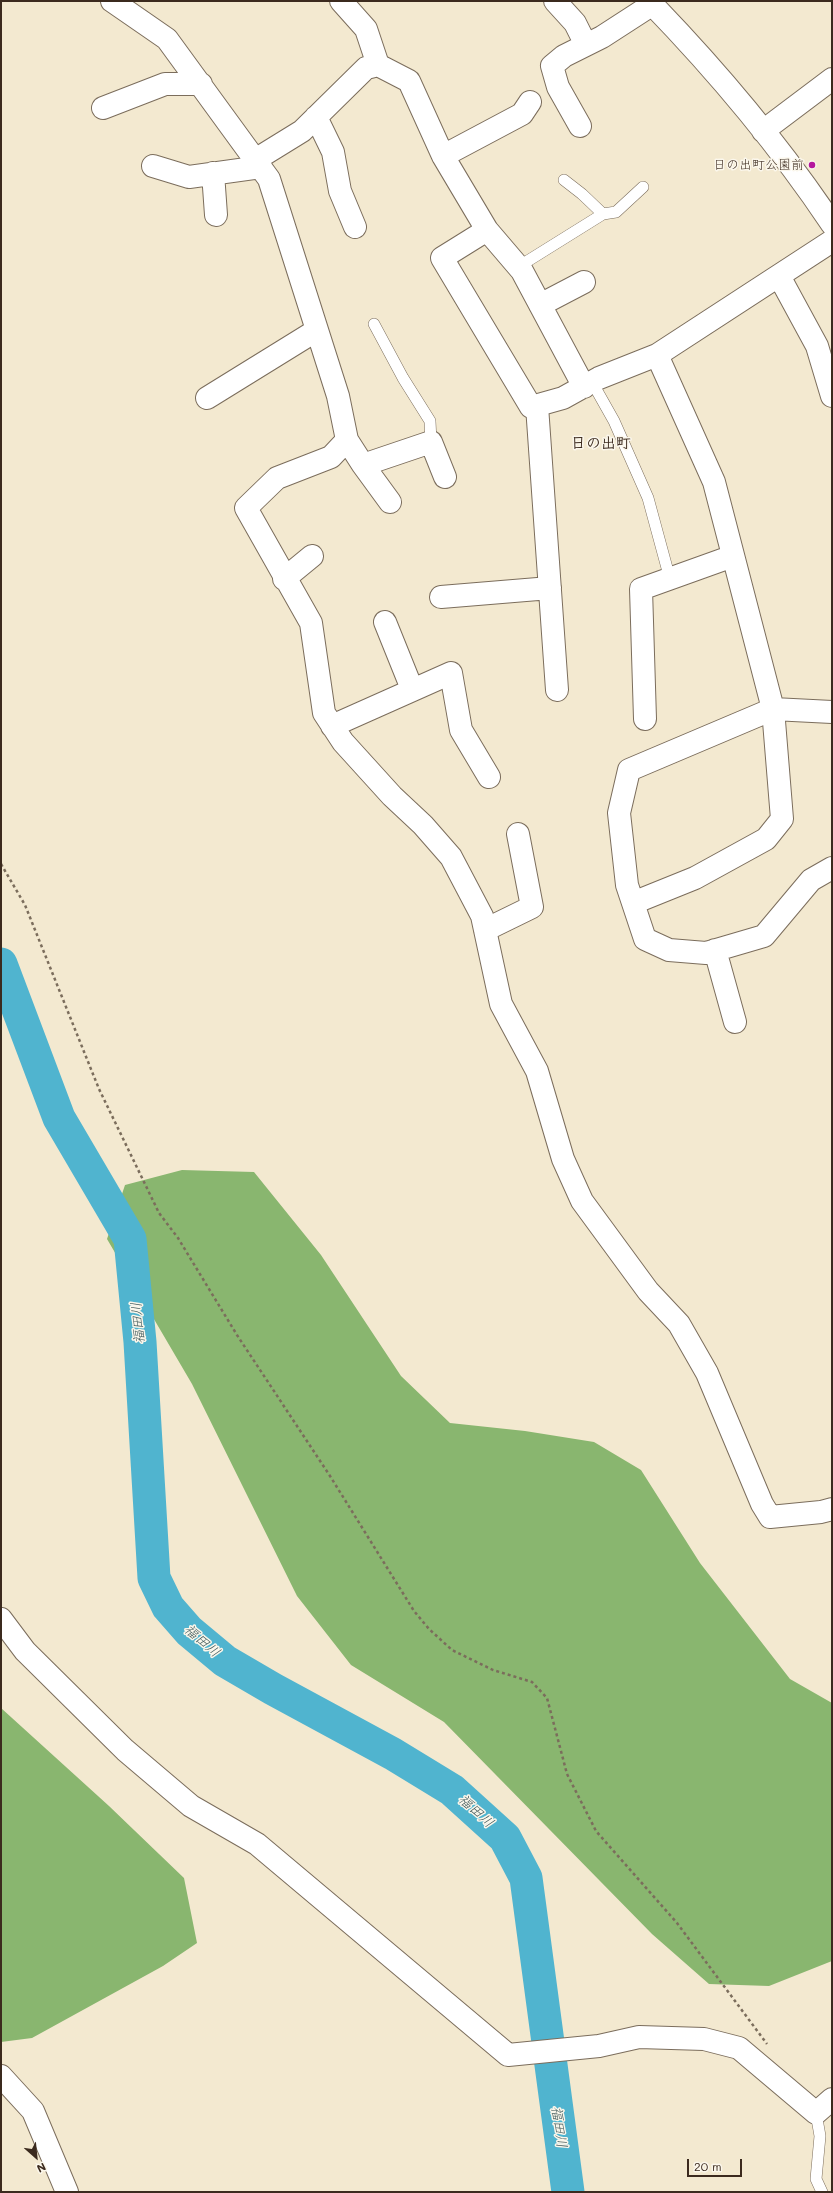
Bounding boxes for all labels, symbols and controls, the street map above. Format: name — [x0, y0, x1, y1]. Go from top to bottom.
place label: 日の出町公園前 — [713, 157, 804, 173]
marker: 日の出町公園前 — [807, 160, 817, 170]
district label: 日の出町 — [571, 434, 631, 452]
water label: 福田川 — [128, 1301, 148, 1345]
water label: 福田川 — [181, 1621, 223, 1661]
water label: 福田川 — [455, 1791, 497, 1831]
water label: 福田川 — [548, 2105, 570, 2149]
north arrow — [16, 2137, 56, 2177]
scale bar — [689, 2151, 744, 2177]
text: 20 m — [694, 2158, 722, 2174]
text: N — [35, 2160, 49, 2177]

